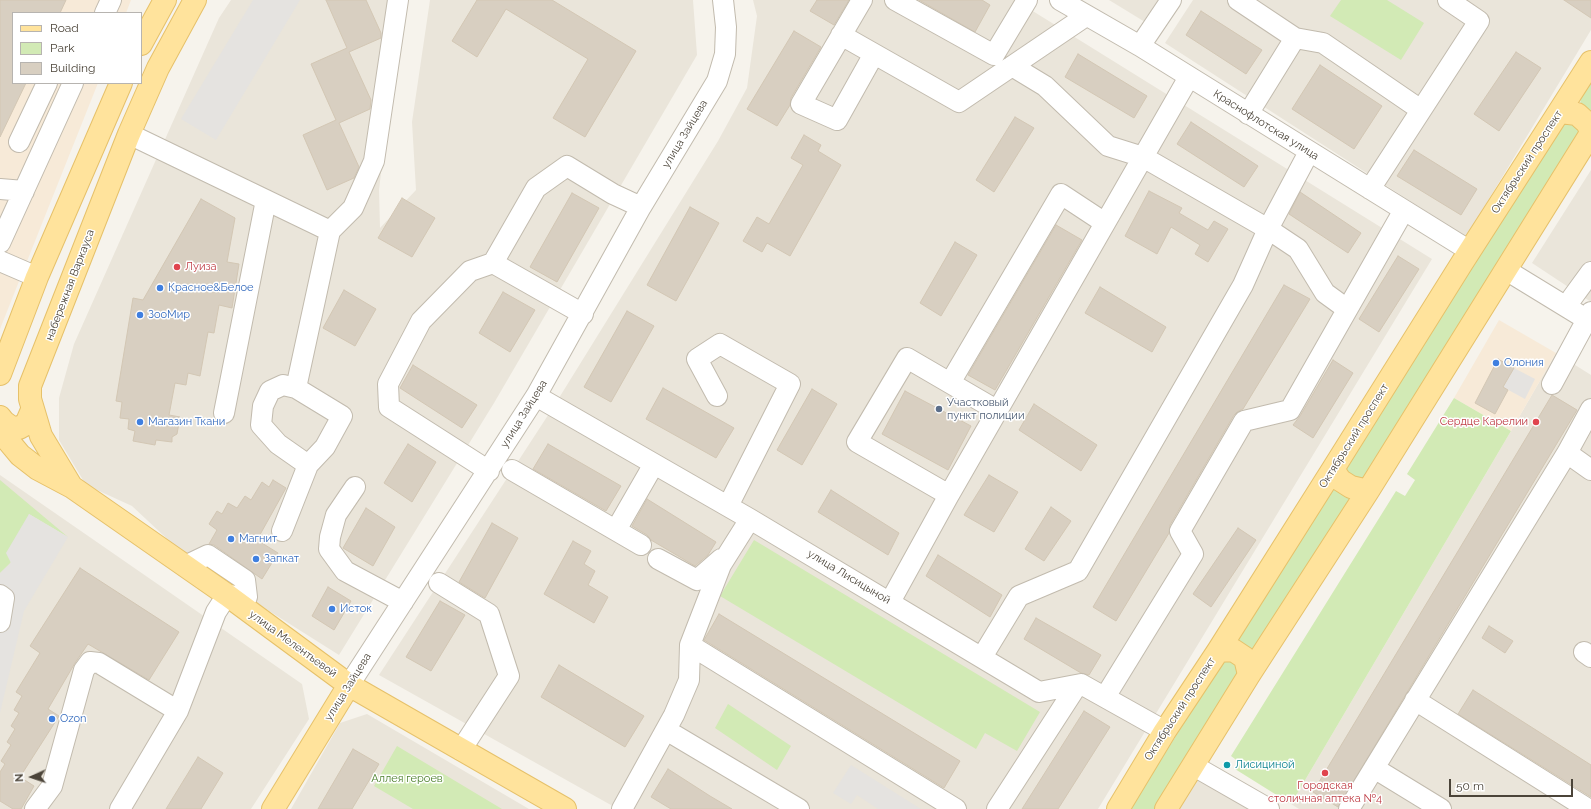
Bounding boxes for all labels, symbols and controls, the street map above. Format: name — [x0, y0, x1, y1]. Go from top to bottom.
legend — [12, 12, 142, 84]
text: Road — [50, 21, 79, 35]
text: Park — [50, 41, 75, 55]
text: Building — [50, 61, 96, 75]
street label: Краснофлотская улица — [1211, 87, 1321, 163]
street label: улица Зайцева — [659, 98, 711, 170]
street label: Октябрьский проспект — [1489, 108, 1565, 216]
street label: набережная Варкауса — [43, 228, 97, 342]
place label: Луиза — [185, 260, 217, 274]
marker: Луиза — [172, 262, 182, 272]
place label: Красное&Белое — [168, 281, 253, 295]
marker: Красное&Белое — [155, 283, 165, 293]
place label: ЗооМир — [148, 308, 190, 322]
marker: ЗооМир — [135, 310, 145, 320]
place label: Олония — [1504, 356, 1544, 370]
marker: Олония — [1491, 358, 1501, 368]
street label: улица Зайцева — [498, 378, 550, 450]
street label: Октябрьский проспект — [1316, 381, 1392, 491]
place label: Участковый пункт полиции — [947, 396, 1024, 422]
marker: Участковый пункт полиции — [934, 404, 944, 414]
place label: Магазин Ткани — [148, 415, 225, 429]
place label: Сердце Карелии — [1440, 415, 1528, 429]
marker: Магазин Ткани — [135, 417, 145, 427]
marker: Сердце Карелии — [1531, 417, 1541, 427]
place label: Магнит — [239, 532, 277, 546]
marker: Магнит — [226, 534, 236, 544]
street label: улица Лисицыной — [805, 547, 893, 607]
place label: Запкат — [264, 552, 299, 566]
marker: Запкат — [251, 554, 261, 564]
place label: Исток — [340, 602, 372, 616]
marker: Исток — [327, 604, 337, 614]
street label: улица Мелентьевой — [247, 608, 339, 680]
street label: улица Зайцева — [322, 651, 374, 723]
street label: Октябрьский проспект — [1142, 655, 1218, 763]
place label: Ozon — [60, 712, 87, 726]
marker: Ozon — [47, 714, 57, 724]
north arrow — [12, 757, 52, 797]
place label: Лисициной — [1235, 758, 1294, 772]
marker: Лисициной — [1222, 760, 1232, 770]
marker: Городская столичная аптека №4 — [1320, 768, 1330, 778]
scale bar — [1451, 771, 1575, 797]
park label: Аллея героев — [371, 772, 443, 786]
text: N — [13, 773, 26, 782]
place label: Городская столичная аптека №4 — [1268, 779, 1382, 805]
text: 50 m — [1456, 779, 1484, 793]

